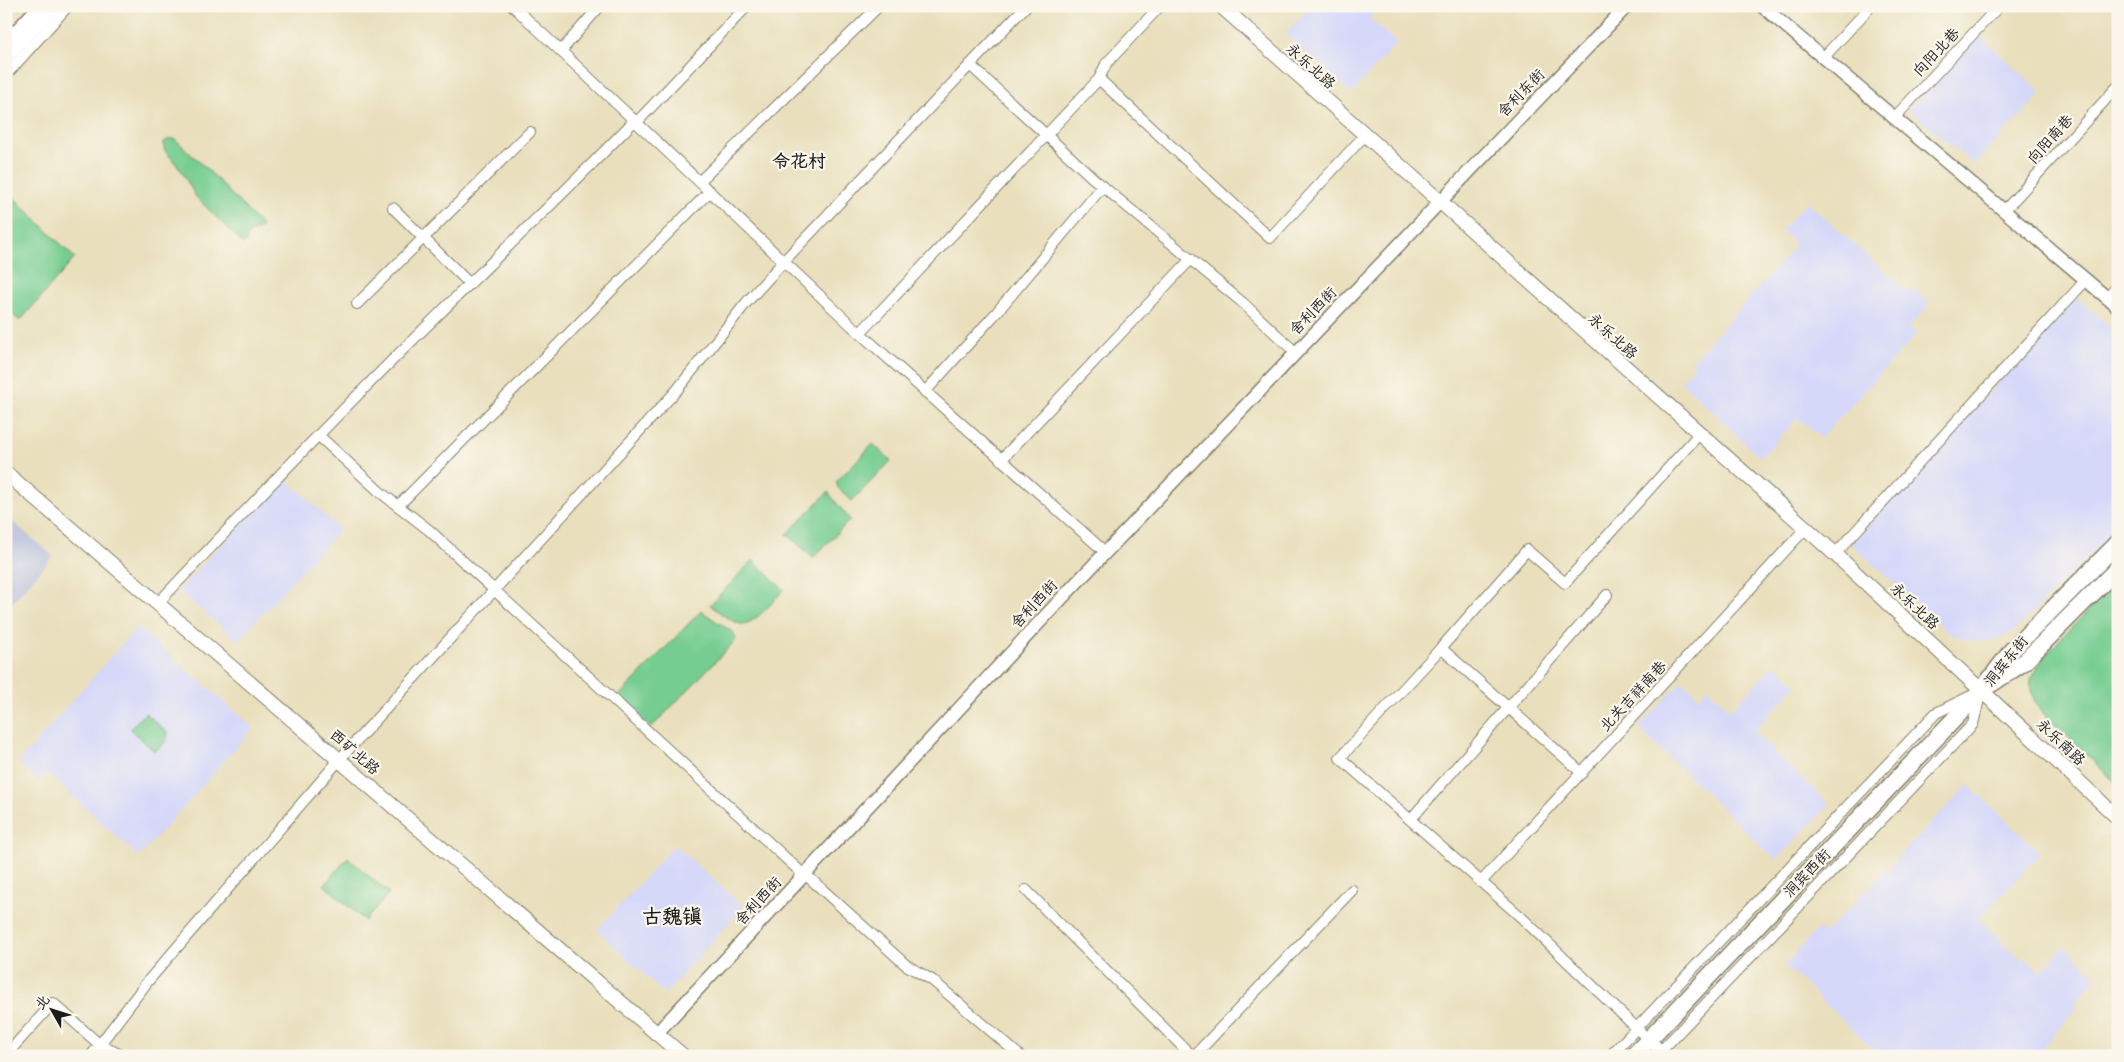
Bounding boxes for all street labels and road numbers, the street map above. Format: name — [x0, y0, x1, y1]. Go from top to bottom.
street label: 向阳北巷 — [1909, 24, 1965, 81]
street label: 永乐北路 — [1281, 39, 1339, 94]
street label: 舍利东街 — [1494, 65, 1550, 122]
street label: 向阳南巷 — [2023, 111, 2078, 169]
street label: 舍利西街 — [1286, 283, 1342, 340]
street label: 永乐北路 — [1583, 309, 1641, 364]
street label: 舍利西街 — [1007, 576, 1063, 633]
street label: 永乐北路 — [1886, 579, 1943, 635]
street label: 洞宾东街 — [1980, 632, 2033, 691]
street label: 北关吉祥南巷 — [1596, 657, 1672, 736]
street label: 永乐南路 — [2032, 715, 2089, 771]
street label: 西矿北路 — [325, 726, 384, 780]
street label: 洞宾西街 — [1780, 845, 1836, 902]
street label: 舍利西街 — [731, 873, 787, 930]

